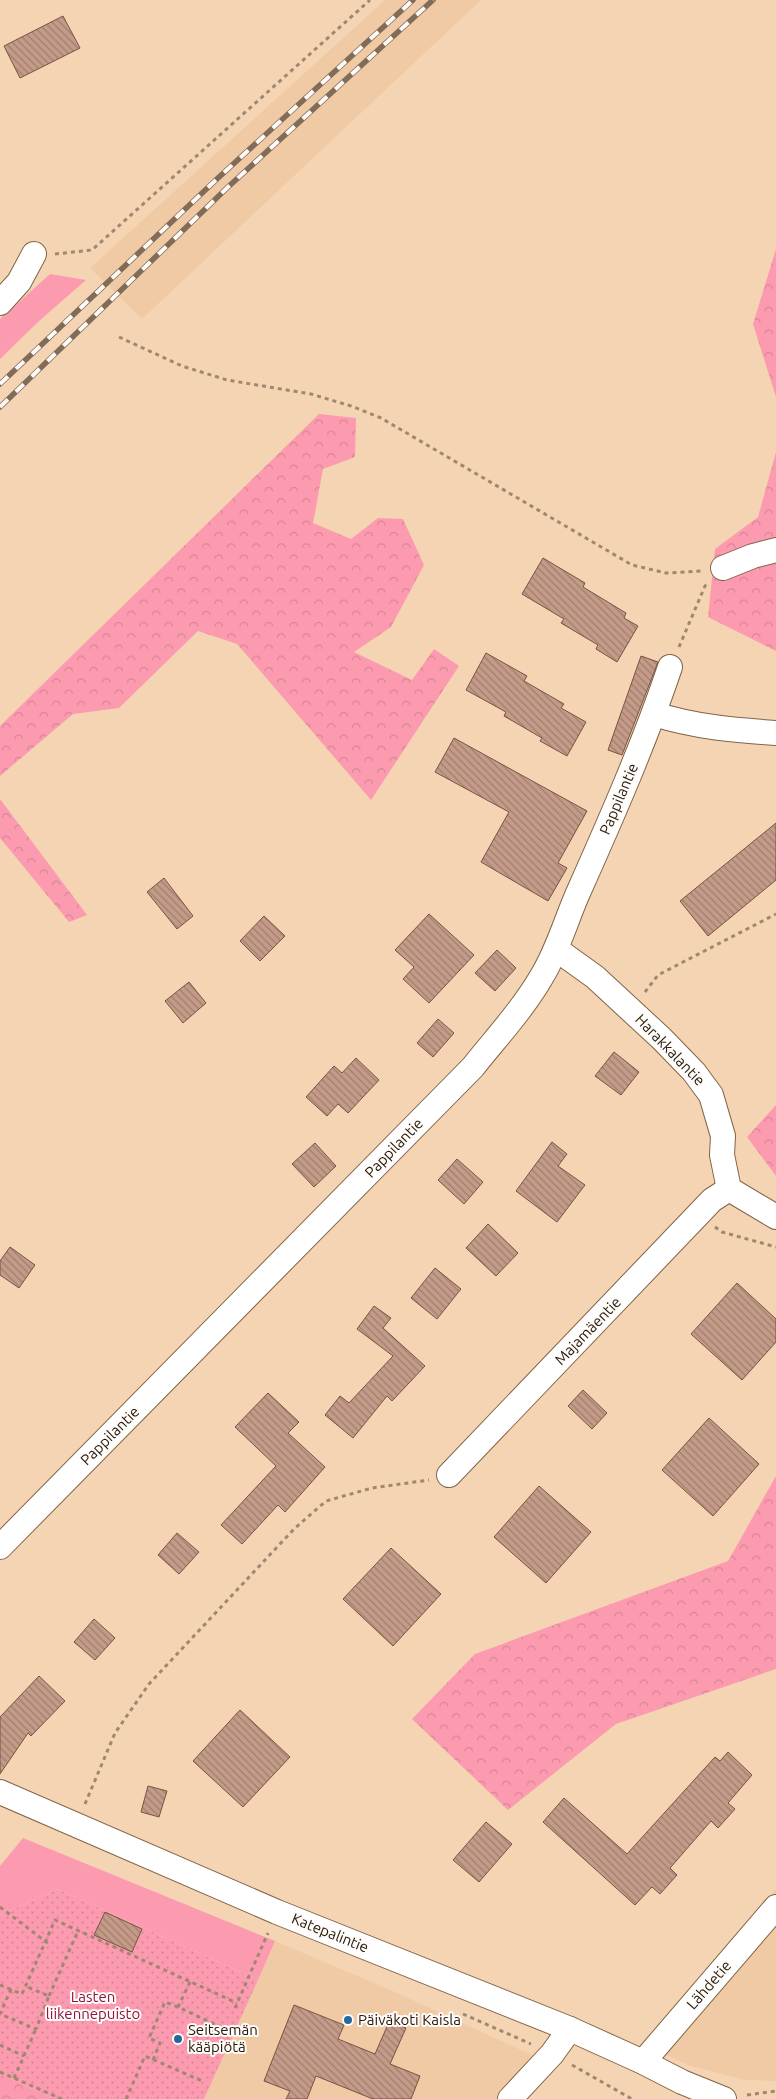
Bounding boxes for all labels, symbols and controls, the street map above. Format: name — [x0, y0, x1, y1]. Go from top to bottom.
street label: Pappilantie — [596, 761, 641, 837]
street label: Harakkalantie — [632, 1010, 709, 1089]
street label: Pappilantie — [361, 1114, 426, 1181]
street label: Majamäentie — [551, 1293, 624, 1368]
street label: Pappilantie — [77, 1403, 142, 1468]
street label: Katepalintie — [289, 1909, 371, 1956]
street label: Lähdetie — [683, 1957, 734, 2012]
park label: Lasten liikennepuisto — [46, 1988, 140, 2022]
place label: Päiväkoti Kaisla — [358, 2011, 461, 2028]
marker: Päiväkoti Kaisla — [342, 2014, 354, 2026]
place label: Seitsemän kääpiötä — [188, 2021, 258, 2055]
marker: Seitsemän kääpiötä — [172, 2033, 184, 2045]

